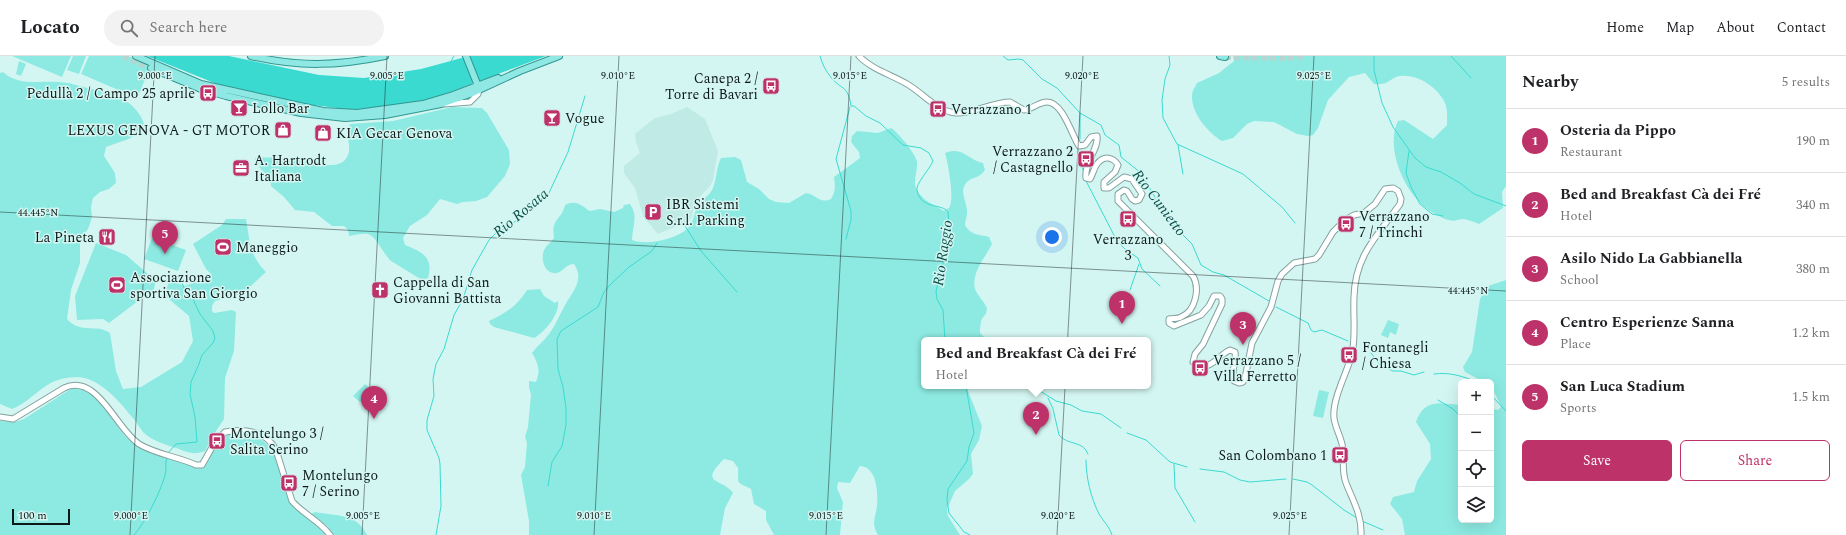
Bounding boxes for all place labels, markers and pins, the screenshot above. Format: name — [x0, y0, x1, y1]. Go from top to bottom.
place label: Canepa 2 / Torre di Bavari — [665, 68, 758, 105]
bus stop icon: Canepa 2 / Torre di Bavari — [761, 76, 781, 96]
place label: Pedullà 2 / Campo 25 aprile — [27, 83, 195, 104]
bus stop icon: Pedullà 2 / Campo 25 aprile — [198, 83, 218, 103]
bar icon: Lollo Bar — [229, 98, 249, 118]
place label: Lollo Bar — [252, 98, 310, 119]
bus stop icon: Verrazzano 1 — [928, 99, 948, 119]
place label: Verrazzano 1 — [951, 99, 1032, 120]
bar icon: Vogue — [542, 108, 562, 128]
place label: Vogue — [565, 108, 605, 129]
place label: LEXUS GENOVA - GT MOTOR — [67, 120, 271, 141]
shop icon: LEXUS GENOVA - GT MOTOR — [273, 120, 293, 140]
shop icon: KIA Gecar Genova — [313, 123, 333, 143]
place label: KIA Gecar Genova — [336, 123, 453, 144]
place label: Verrazzano 2 / Castagnello — [992, 141, 1073, 178]
bus stop icon: Verrazzano 2 / Castagnello — [1076, 149, 1096, 169]
place label: A. Hartrodt Italiana — [254, 150, 326, 187]
office icon: A. Hartrodt Italiana — [231, 158, 251, 178]
place label: IBR Sistemi S.r.l. Parking — [666, 194, 745, 231]
parking icon: IBR Sistemi S.r.l. Parking — [643, 202, 663, 222]
place label: Verrazzano 7 / Trinchi — [1359, 206, 1429, 243]
bus stop icon: Verrazzano 3 — [1118, 209, 1138, 229]
bus stop icon: Verrazzano 7 / Trinchi — [1336, 214, 1356, 234]
pin: 5 — [152, 221, 178, 254]
place label: La Pineta — [35, 227, 94, 248]
restaurant icon: La Pineta — [97, 227, 117, 247]
place label: Verrazzano 3 — [1093, 229, 1163, 266]
sports icon: Maneggio — [213, 237, 233, 257]
place label: Maneggio — [236, 237, 298, 258]
place label: Associazione sportiva San Giorgio — [130, 267, 258, 304]
place label: Cappella di San Giovanni Battista — [393, 272, 502, 309]
sports icon: Associazione sportiva San Giorgio — [107, 275, 127, 295]
church icon: Cappella di San Giovanni Battista — [370, 280, 390, 300]
pin: 1 — [1109, 291, 1135, 324]
pin: 3 — [1230, 312, 1256, 345]
place label: Fontanegli / Chiesa — [1362, 337, 1429, 374]
bus stop icon: Fontanegli / Chiesa — [1339, 345, 1359, 365]
place label: Verrazzano 5 / Villa Ferretto — [1213, 350, 1301, 387]
bus stop icon: Verrazzano 5 / Villa Ferretto — [1190, 358, 1210, 378]
pin: 4 — [361, 386, 387, 419]
pin: 2 — [1023, 402, 1049, 435]
place label: Montelungo 3 / Salita Serino — [230, 423, 324, 460]
bus stop icon: Montelungo 3 / Salita Serino — [207, 431, 227, 451]
place label: San Colombano 1 — [1219, 445, 1327, 466]
bus stop icon: San Colombano 1 — [1330, 445, 1350, 465]
place label: Montelungo 7 / Serino — [302, 465, 378, 502]
bus stop icon: Montelungo 7 / Serino — [279, 473, 299, 493]

